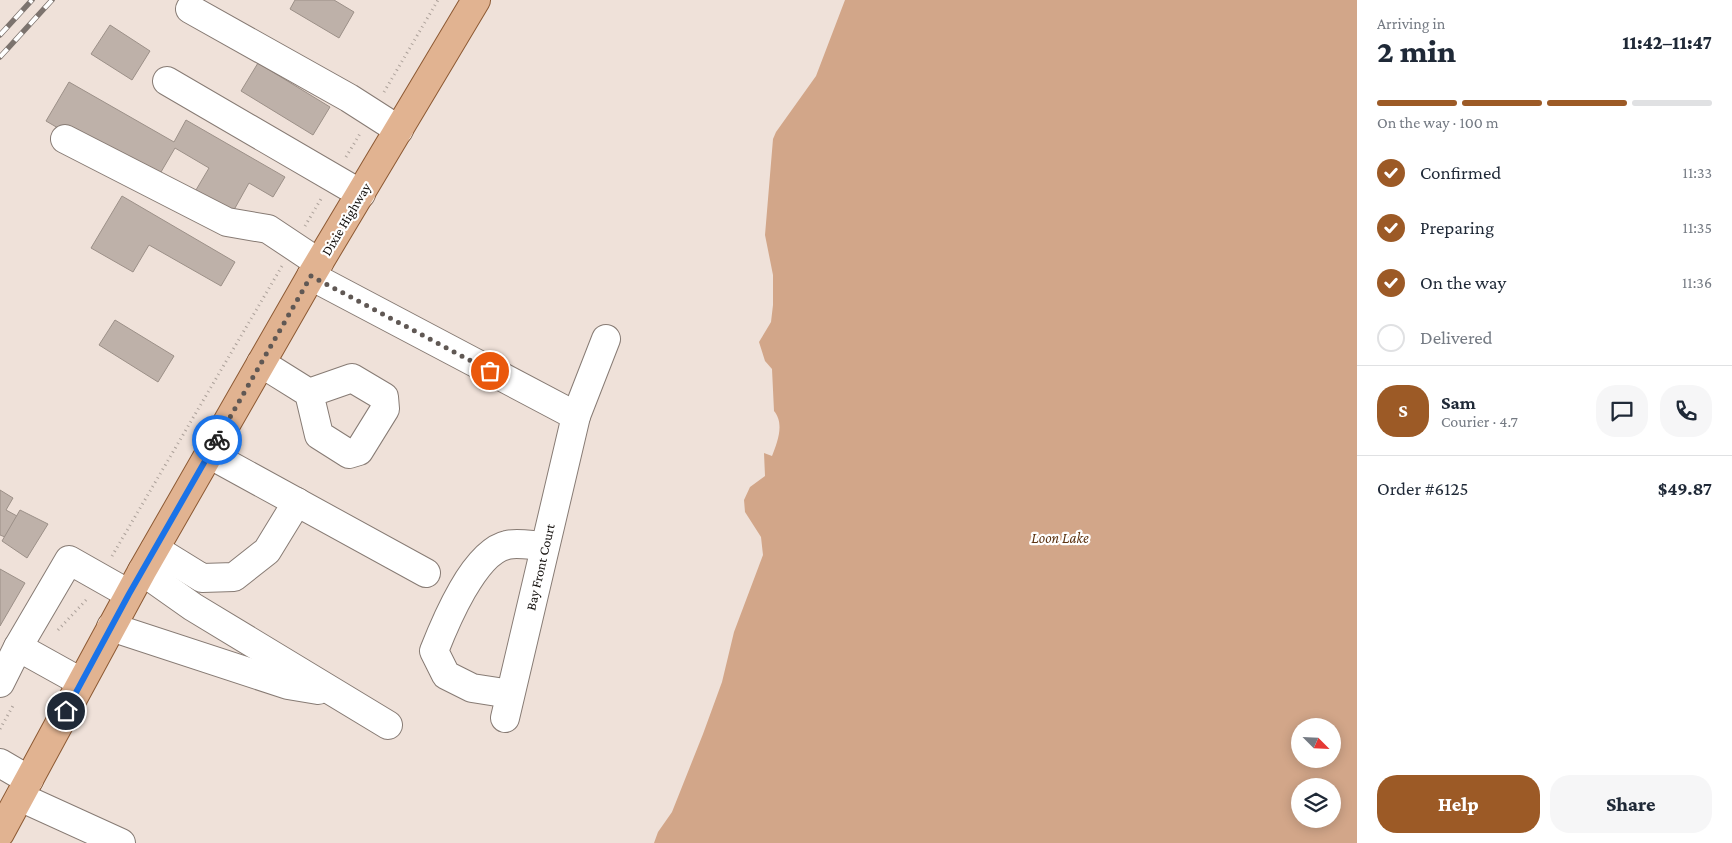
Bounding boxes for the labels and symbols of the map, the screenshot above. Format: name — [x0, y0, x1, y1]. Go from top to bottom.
street label: Dixie Highway — [318, 179, 374, 258]
pin — [469, 350, 511, 392]
courier — [192, 415, 242, 465]
street label: Bay Front Court — [522, 522, 558, 612]
water label: Loon Lake — [1031, 530, 1089, 546]
pin — [45, 690, 87, 732]
north arrow — [1291, 718, 1341, 768]

